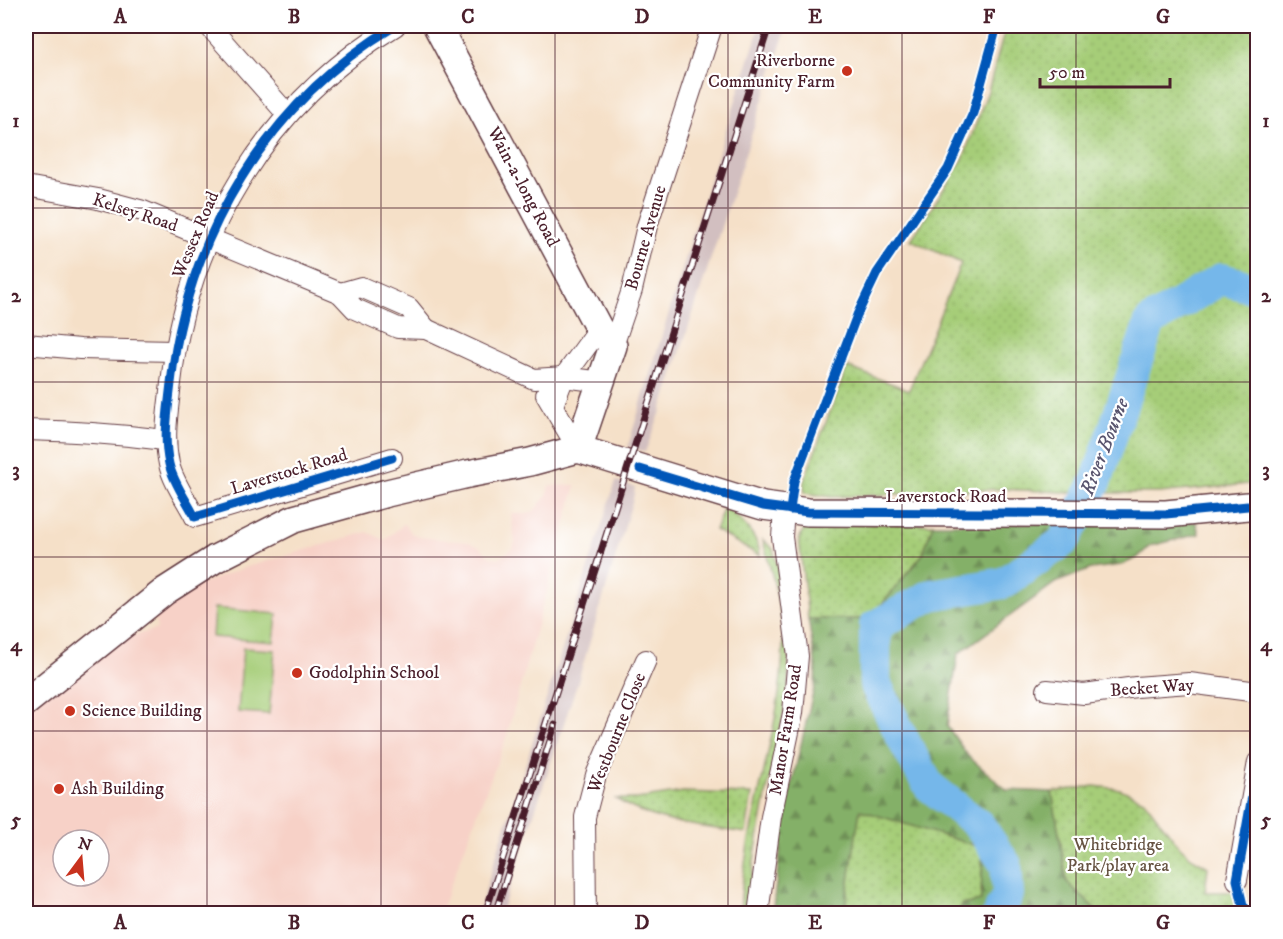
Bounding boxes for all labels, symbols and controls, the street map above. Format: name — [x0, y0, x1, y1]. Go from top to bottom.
text: A — [113, 5, 128, 30]
text: B — [288, 5, 300, 30]
text: C — [461, 5, 475, 30]
text: D — [635, 5, 650, 30]
text: E — [808, 5, 822, 30]
text: F — [983, 5, 996, 30]
text: G — [1156, 5, 1170, 30]
place label: Riverborne Community Farm — [708, 50, 835, 93]
scale bar — [1040, 51, 1170, 89]
text: 50 m — [1049, 62, 1085, 84]
marker: Riverborne Community Farm — [840, 64, 854, 78]
text: 1 — [12, 109, 20, 134]
text: 1 — [1262, 109, 1270, 134]
street label: Wain-a-long Road — [482, 122, 564, 251]
street label: Bourne Avenue — [621, 183, 671, 293]
street label: Wessex Road — [167, 188, 224, 283]
street label: Kelsey Road — [90, 189, 180, 237]
text: 2 — [11, 284, 22, 309]
text: 2 — [1261, 284, 1272, 309]
water label: River Bourne — [1075, 394, 1135, 500]
street label: Laverstock Road — [228, 444, 350, 500]
text: 3 — [12, 458, 20, 483]
text: 3 — [1262, 458, 1270, 483]
street label: Laverstock Road — [886, 486, 1006, 508]
text: 4 — [10, 633, 23, 658]
text: 4 — [1260, 633, 1273, 658]
place label: Godolphin School — [309, 662, 440, 684]
street label: Manor Farm Road — [765, 663, 807, 797]
marker: Godolphin School — [290, 666, 304, 680]
street label: Westbourne Close — [583, 670, 651, 797]
street label: Becket Way — [1109, 674, 1195, 702]
place label: Science Building — [82, 700, 202, 722]
marker: Science Building — [63, 704, 77, 718]
place label: Ash Building — [71, 778, 164, 800]
marker: Ash Building — [52, 782, 66, 796]
text: 5 — [10, 808, 21, 833]
text: 5 — [1260, 808, 1271, 833]
north arrow — [51, 828, 111, 888]
text: N — [76, 833, 94, 856]
park label: Whitebridge Park/play area — [1067, 834, 1169, 877]
text: A — [113, 911, 128, 936]
text: B — [288, 911, 300, 936]
text: C — [461, 911, 475, 936]
text: D — [635, 911, 650, 936]
text: E — [808, 911, 822, 936]
text: F — [983, 911, 996, 936]
text: G — [1156, 911, 1170, 936]

